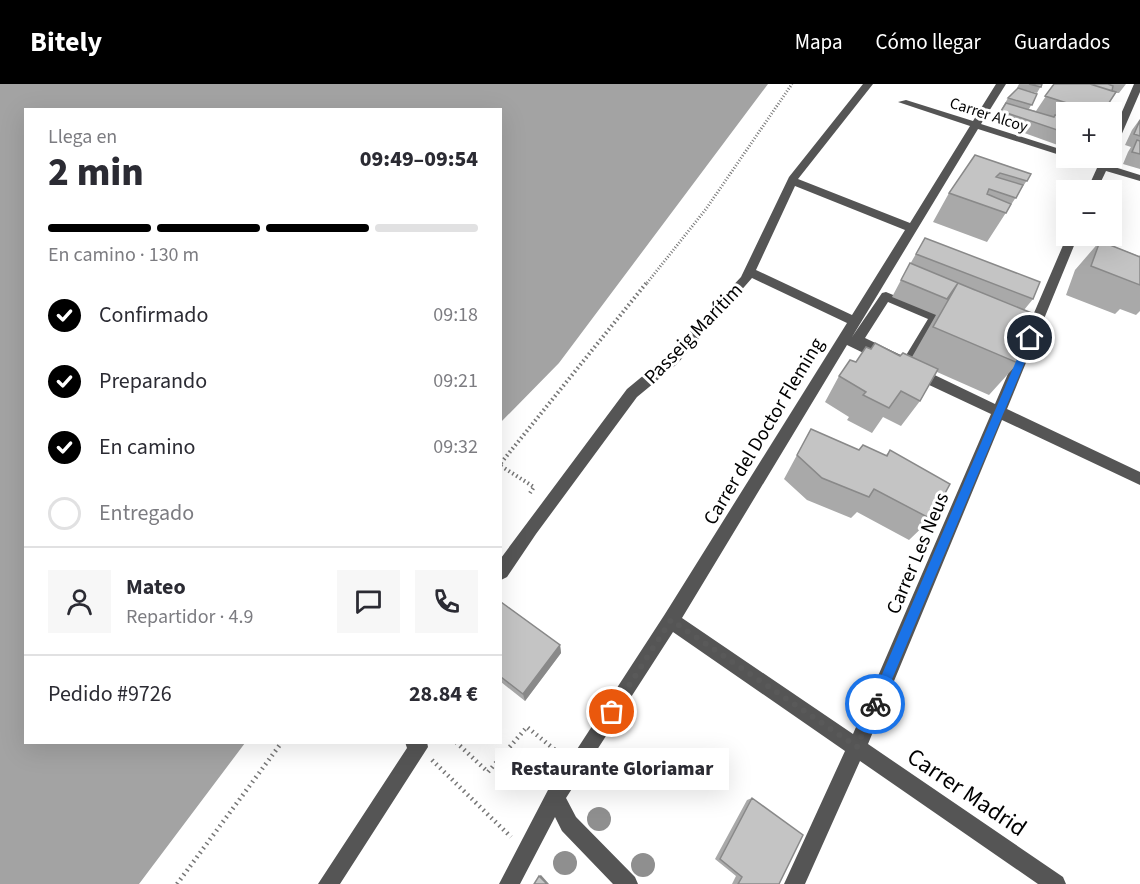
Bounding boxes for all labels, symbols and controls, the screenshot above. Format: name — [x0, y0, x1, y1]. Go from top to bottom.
text: Bitely — [30, 22, 102, 62]
text: Mapa — [795, 27, 843, 57]
text: Cómo llegar — [876, 27, 981, 57]
text: Guardados — [1014, 27, 1110, 57]
street label: Carrer Alcoy — [947, 92, 1031, 138]
map controls — [1056, 102, 1122, 246]
button: + — [1056, 102, 1122, 168]
text: Llega en — [48, 123, 117, 151]
text: 09:49–09:54 — [360, 143, 478, 175]
text: 2 min — [48, 145, 144, 201]
button: − — [1056, 180, 1122, 246]
text: En camino · 130 m — [48, 241, 199, 269]
street label: Passeig Marítim — [638, 277, 749, 391]
icon: check — [48, 299, 81, 332]
text: Confirmado — [99, 299, 208, 331]
text: 09:18 — [433, 301, 478, 329]
pin — [1004, 312, 1055, 363]
icon: home — [1013, 321, 1046, 354]
street label: Carrer del Doctor Fleming — [697, 333, 831, 530]
icon: check — [48, 365, 81, 398]
text: Preparando — [99, 365, 207, 397]
text: 09:21 — [433, 367, 478, 395]
icon: check — [48, 431, 81, 464]
text: En camino — [99, 431, 196, 463]
text: 09:32 — [433, 433, 478, 461]
street label: Carrer Les Neus — [880, 488, 956, 619]
text: Entregado — [99, 497, 194, 529]
button: person — [48, 570, 111, 633]
button: chat — [337, 570, 400, 633]
button: phone — [415, 570, 478, 633]
text: Mateo — [126, 571, 186, 603]
text: Repartidor · 4.9 — [126, 603, 253, 631]
courier — [845, 674, 905, 734]
text: Pedido #9726 — [48, 678, 172, 710]
text: 28.84 € — [409, 678, 478, 710]
pin — [586, 686, 637, 737]
icon: bike — [859, 688, 892, 721]
icon: bag — [595, 695, 628, 728]
street label: Carrer Madrid — [900, 739, 1034, 845]
callout: Restaurante Gloriamar — [495, 748, 729, 790]
text: Restaurante Gloriamar — [511, 755, 713, 783]

